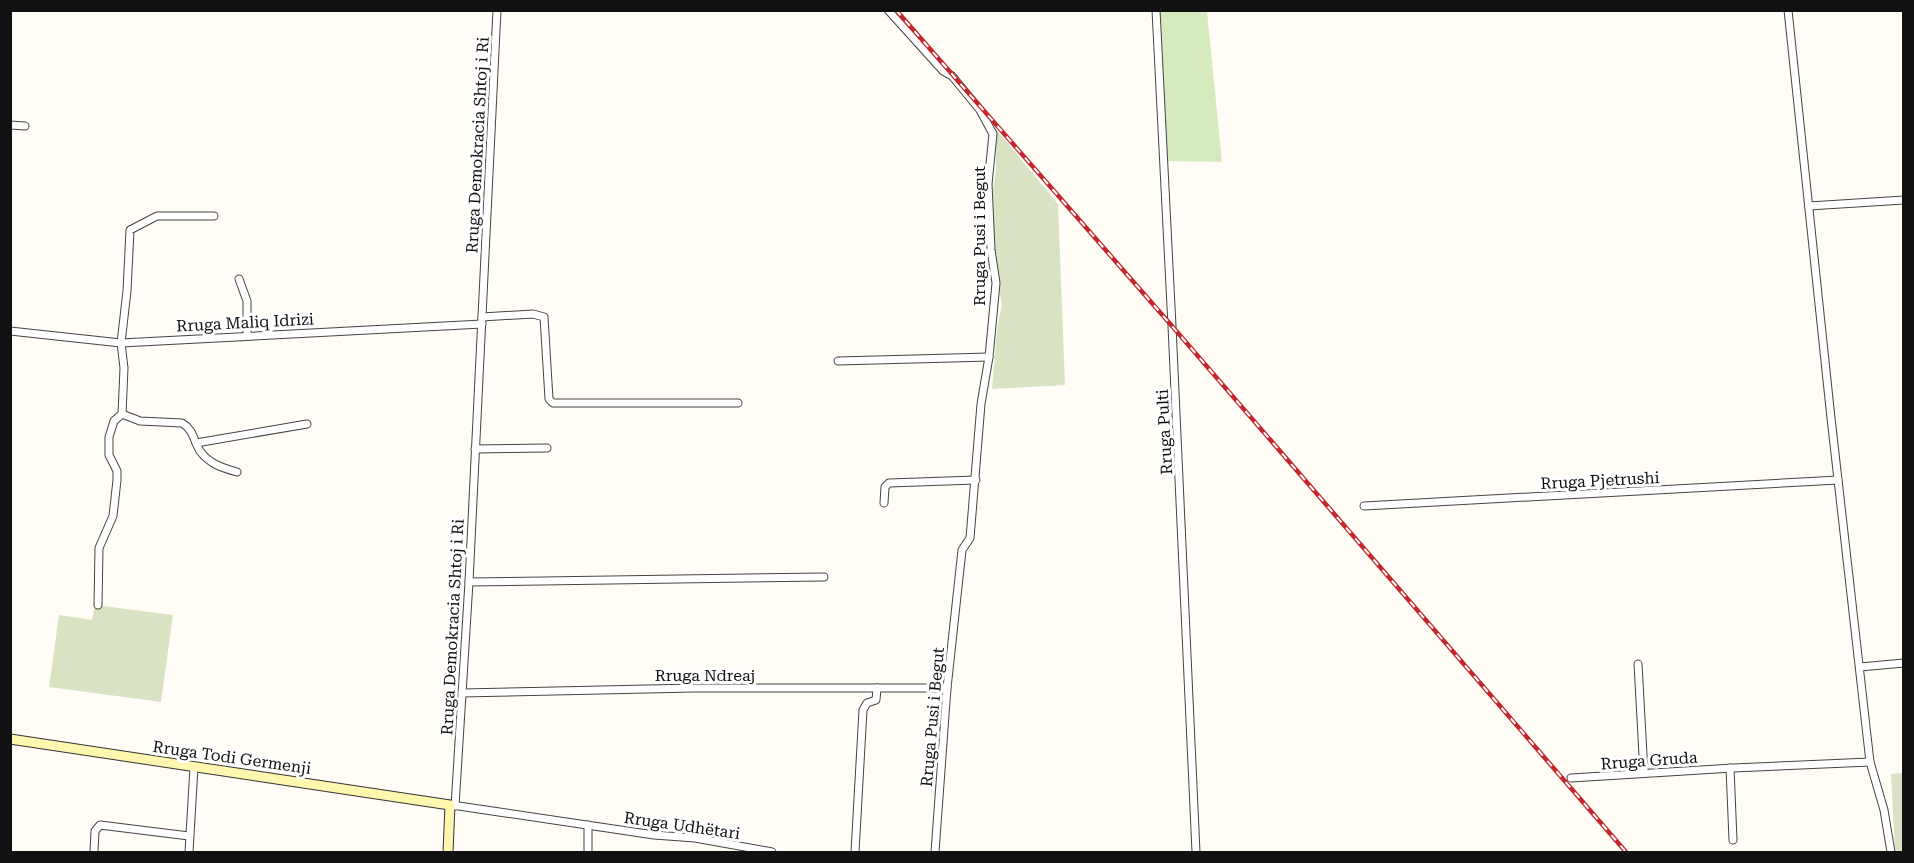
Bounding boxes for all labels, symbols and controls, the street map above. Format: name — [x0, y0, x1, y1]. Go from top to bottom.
street label: Rruga Demokracia Shtoj i Ri — [462, 36, 493, 254]
street label: Rruga Pusi i Begut — [970, 166, 989, 306]
street label: Rruga Maliq Idrizi — [176, 309, 314, 336]
street label: Rruga Pulti — [1153, 389, 1176, 475]
street label: Rruga Pjetrushi — [1540, 468, 1660, 493]
street label: Rruga Demokracia Shtoj i Ri — [437, 518, 468, 736]
street label: Rruga Pusi i Begut — [917, 646, 948, 788]
street label: Rruga Ndreaj — [655, 666, 755, 685]
street label: Rruga Todi Germenji — [151, 737, 312, 778]
street label: Rruga Gruda — [1600, 748, 1699, 773]
street label: Rruga Udhëtari — [623, 808, 741, 843]

